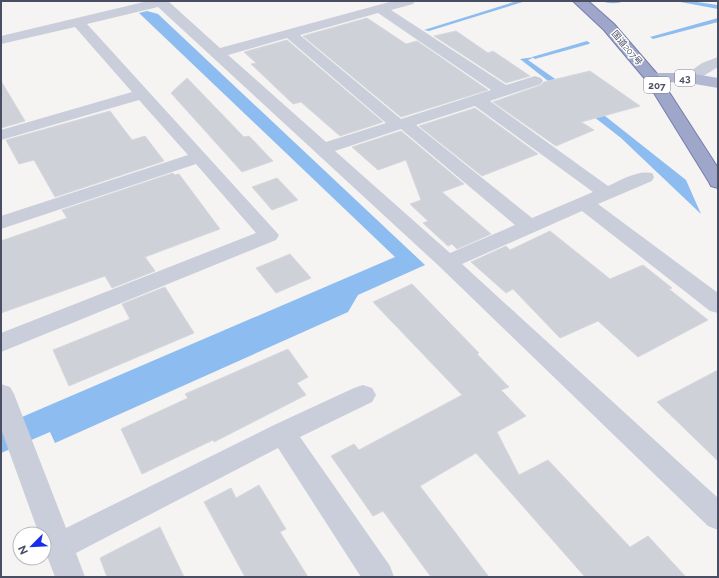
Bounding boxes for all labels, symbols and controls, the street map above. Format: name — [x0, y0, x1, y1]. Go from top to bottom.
street label: 国道207号 — [610, 29, 644, 67]
road number: 43 — [675, 70, 695, 86]
road number: 207 — [644, 77, 670, 93]
north arrow — [12, 526, 52, 566]
text: N — [16, 543, 31, 556]

